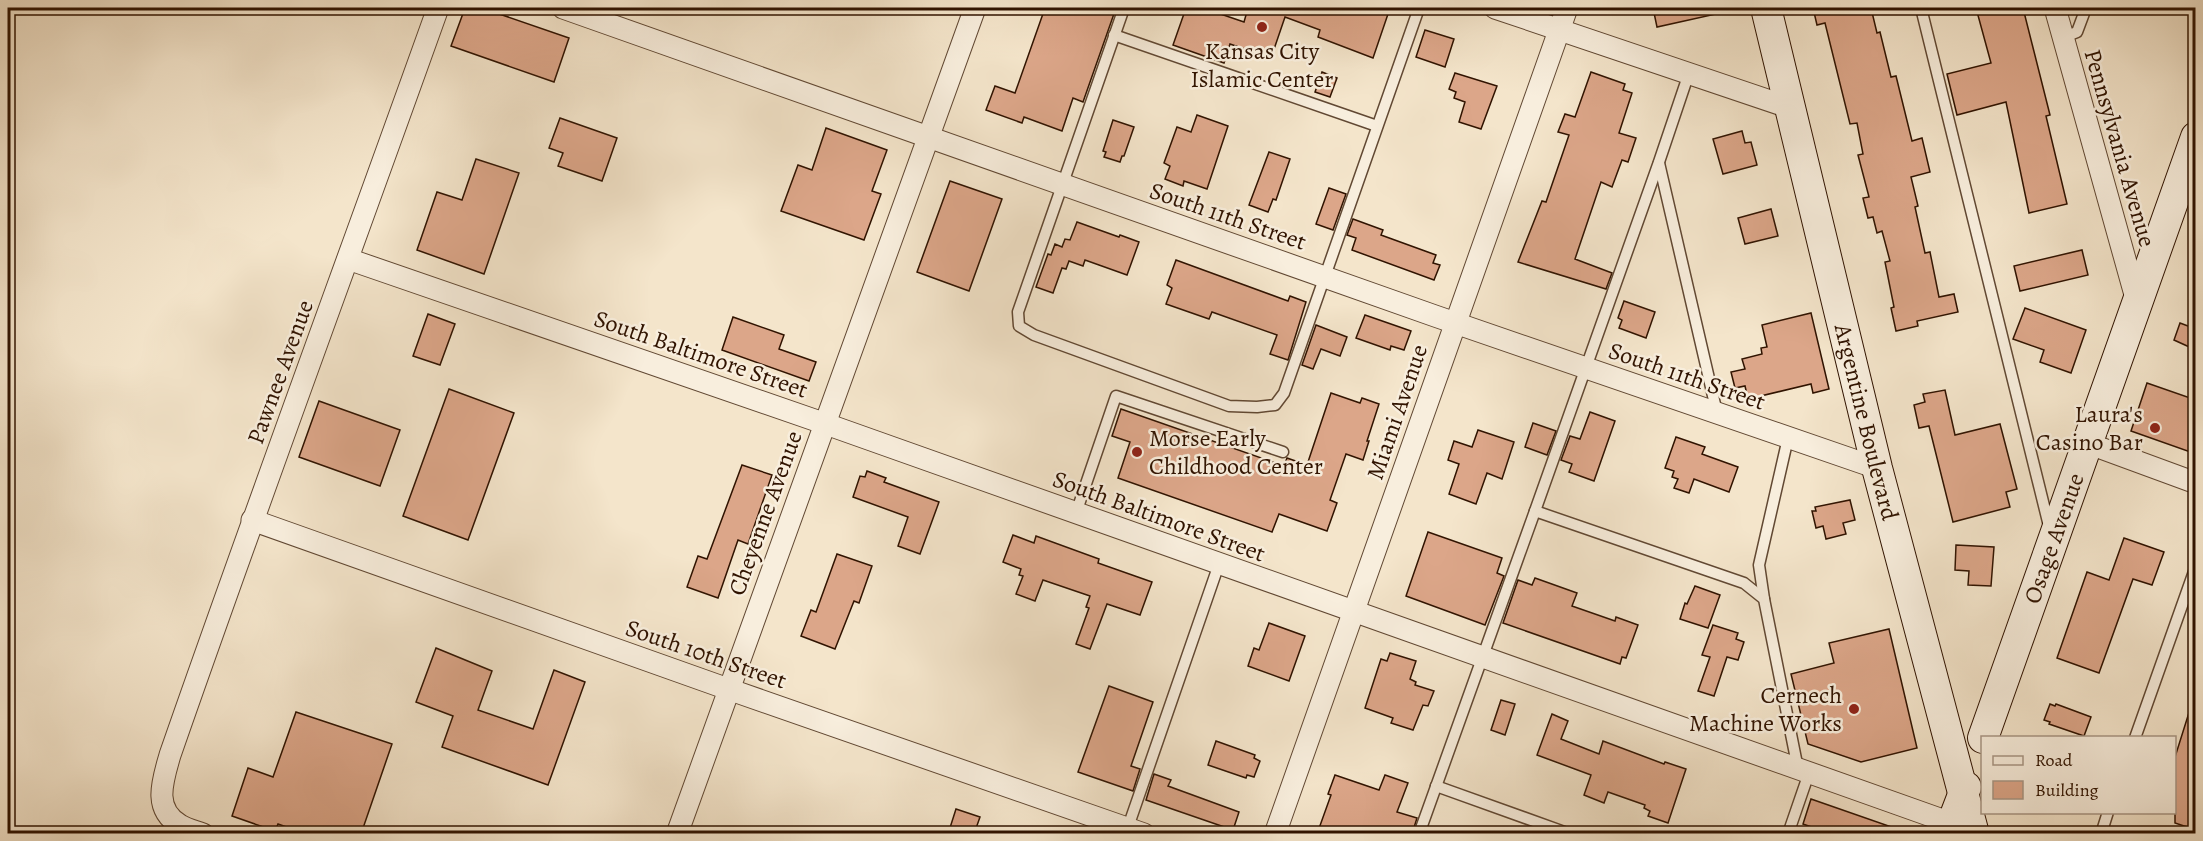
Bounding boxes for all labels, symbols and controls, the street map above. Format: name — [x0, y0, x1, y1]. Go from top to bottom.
marker: Kansas City Islamic Center — [1255, 20, 1269, 34]
place label: Kansas City Islamic Center — [1191, 35, 1333, 95]
street label: Pennsylvania Avenue — [2076, 45, 2164, 251]
street label: South 11th Street — [1145, 174, 1311, 258]
street label: Pawnee Avenue — [239, 295, 321, 449]
street label: South Baltimore Street — [590, 302, 812, 406]
street label: Argentine Boulevard — [1827, 320, 1906, 524]
street label: South 11th Street — [1604, 334, 1770, 418]
street label: Miami Avenue — [1359, 340, 1435, 484]
place label: Laura's Casino Bar — [2036, 398, 2143, 458]
marker: Laura's Casino Bar — [2148, 421, 2162, 435]
place label: Morse Early Childhood Center — [1149, 422, 1323, 482]
street label: Cheyenne Avenue — [720, 426, 810, 600]
marker: Morse Early Childhood Center — [1130, 445, 1144, 459]
street label: South Baltimore Street — [1048, 463, 1270, 569]
street label: Osage Avenue — [2016, 468, 2092, 608]
street label: South 10th Street — [621, 611, 791, 697]
place label: Cernech Machine Works — [1689, 679, 1842, 739]
marker: Cernech Machine Works — [1847, 702, 1861, 716]
legend — [1981, 736, 2176, 814]
text: Road — [2035, 748, 2073, 772]
text: Building — [2035, 778, 2099, 802]

